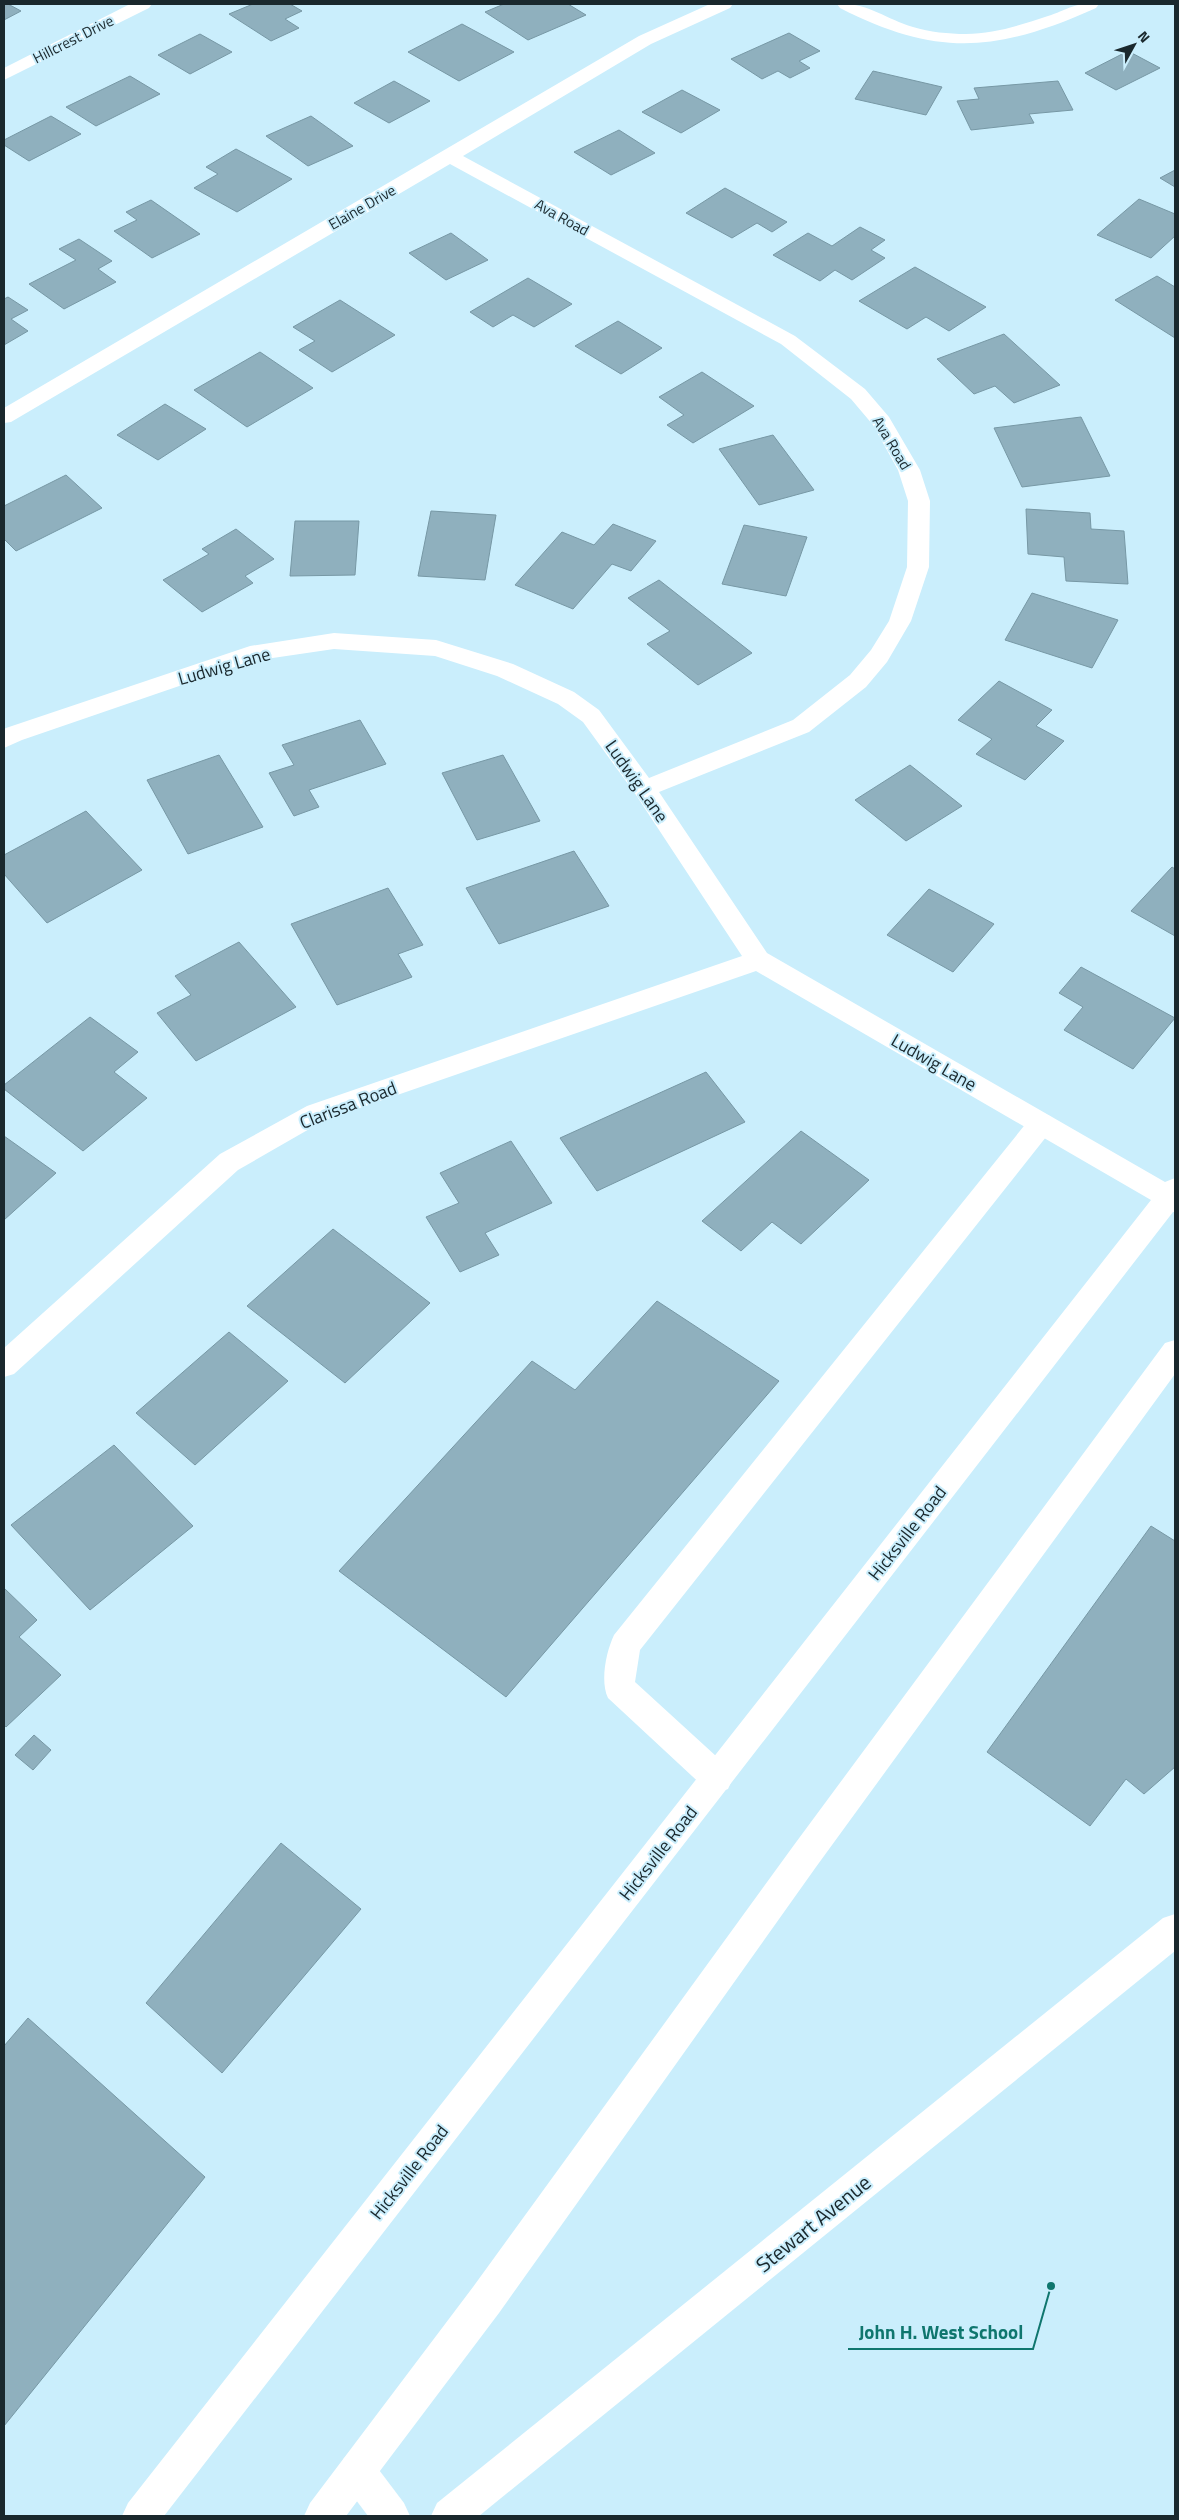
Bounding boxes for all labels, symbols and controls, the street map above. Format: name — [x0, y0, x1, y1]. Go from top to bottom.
street label: Hillcrest Drive — [29, 9, 117, 69]
north arrow — [1109, 20, 1159, 70]
text: N — [1133, 26, 1156, 47]
street label: Elaine Drive — [324, 178, 400, 236]
street label: Ava Road — [531, 193, 593, 241]
street label: Ava Road — [867, 412, 917, 474]
street label: Ludwig Lane — [175, 640, 273, 692]
street label: Ludwig Lane — [599, 734, 675, 828]
street label: Ludwig Lane — [886, 1027, 982, 1097]
street label: Clarissa Road — [296, 1074, 400, 1136]
street label: Hicksville Road — [861, 1480, 953, 1586]
street label: Hicksville Road — [612, 1800, 704, 1906]
street label: Hicksville Road — [363, 2119, 455, 2225]
street label: Stewart Avenue — [748, 2166, 878, 2280]
callout: John H. West School — [848, 2315, 1033, 2349]
text: John H. West School — [859, 2317, 1023, 2346]

